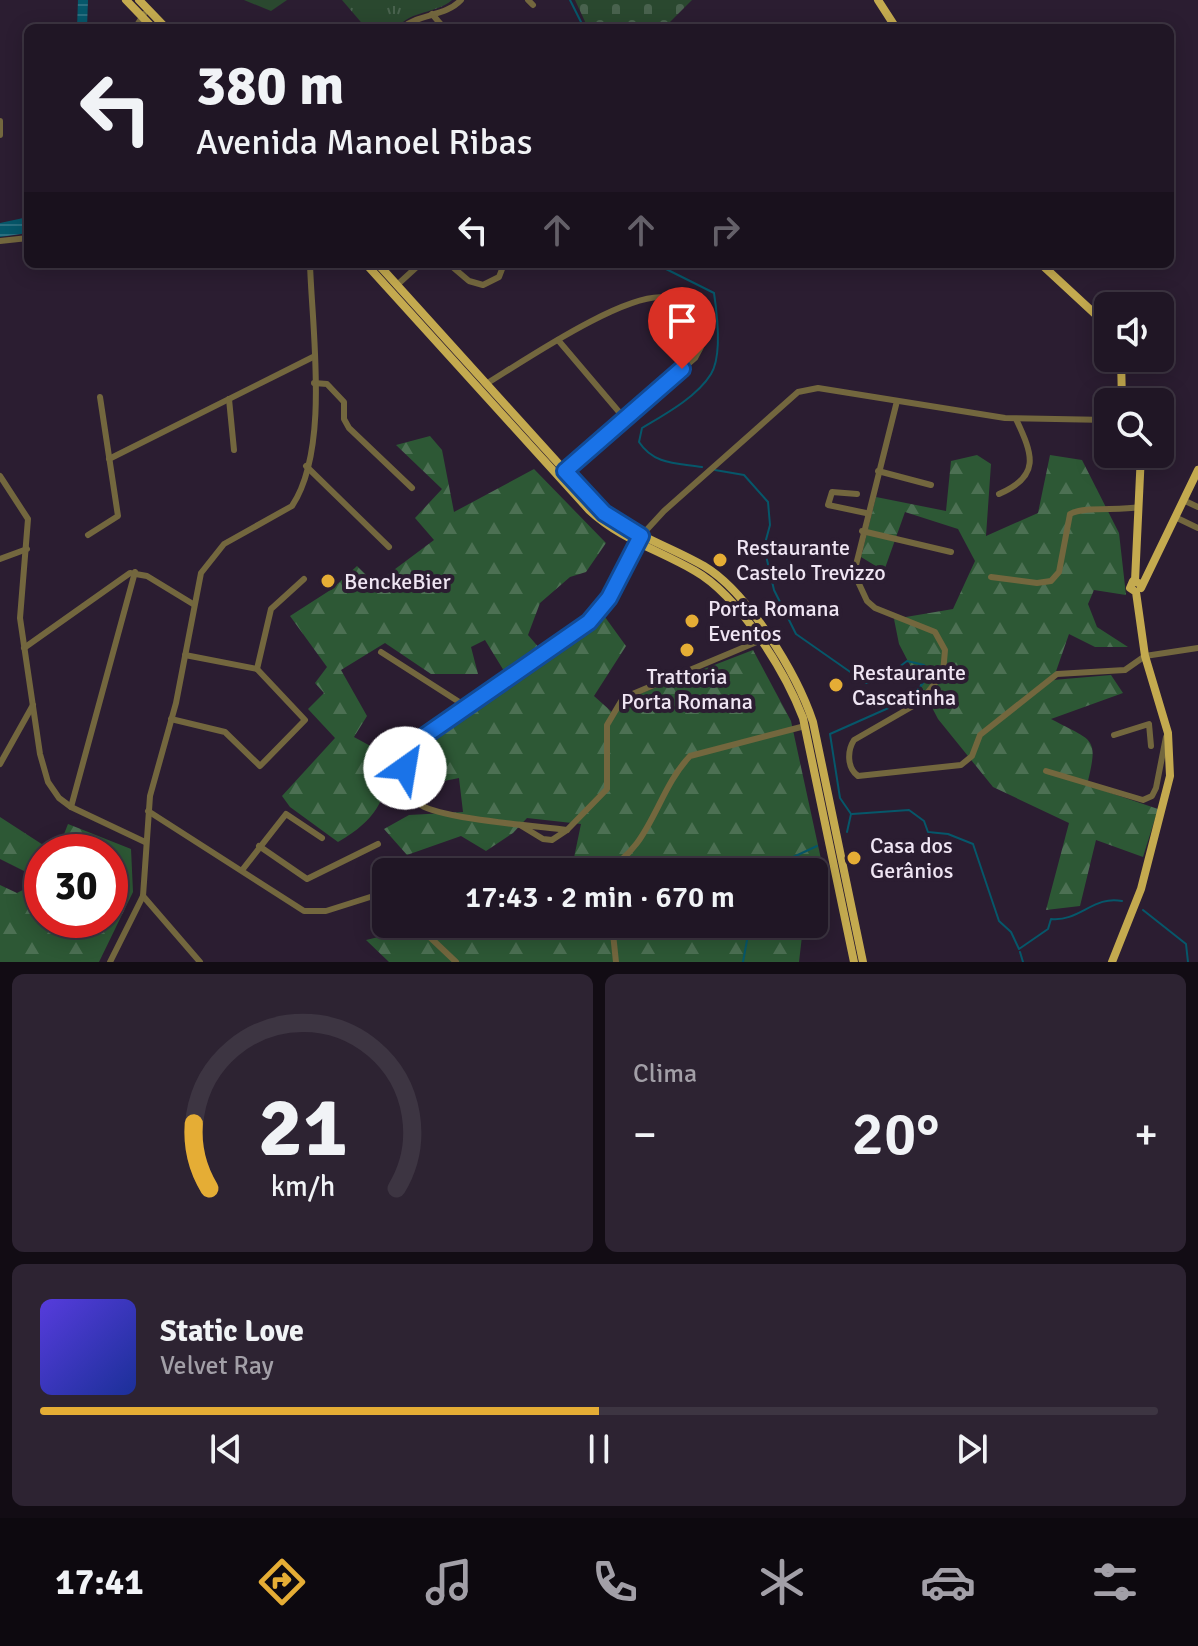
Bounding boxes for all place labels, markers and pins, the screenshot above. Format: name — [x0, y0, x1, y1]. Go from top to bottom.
pin — [648, 287, 716, 369]
place label: Restaurante Castelo Trevizzo — [736, 534, 886, 586]
marker: Restaurante Castelo Trevizzo — [711, 551, 729, 569]
place label: BenckeBier — [344, 568, 451, 595]
marker: BenckeBier — [319, 572, 337, 590]
place label: Porta Romana Eventos — [708, 595, 840, 647]
marker: Porta Romana Eventos — [683, 612, 701, 630]
marker: Trattoria Porta Romana — [678, 641, 696, 659]
place label: Restaurante Cascatinha — [852, 659, 966, 711]
place label: Trattoria Porta Romana — [621, 663, 753, 715]
marker: Restaurante Cascatinha — [827, 676, 845, 694]
place label: Casa dos Gerânios — [870, 832, 953, 884]
marker: Casa dos Gerânios — [845, 849, 863, 867]

